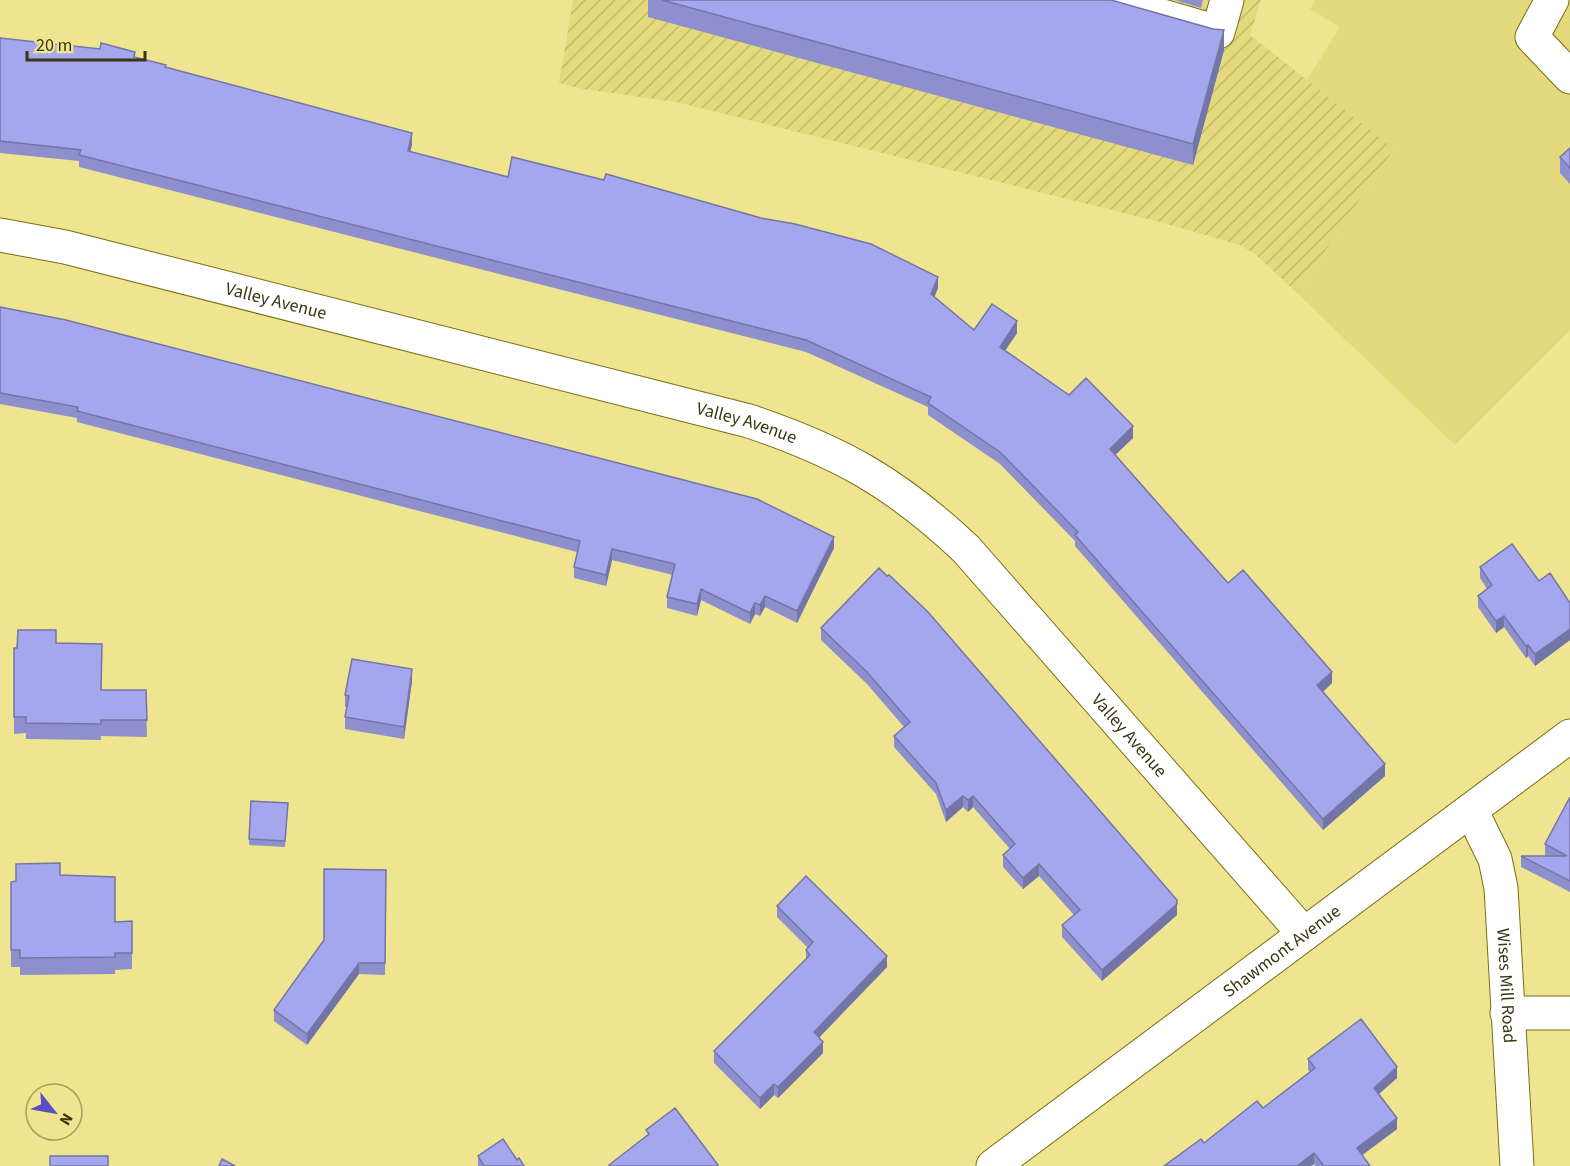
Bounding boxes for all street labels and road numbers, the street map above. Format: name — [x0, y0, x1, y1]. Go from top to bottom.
street label: Valley Avenue — [223, 276, 330, 326]
street label: Valley Avenue — [694, 396, 801, 450]
street label: Valley Avenue — [1086, 688, 1173, 782]
street label: Shawmont Avenue — [1218, 899, 1346, 1003]
street label: Wises Mill Road — [1491, 927, 1522, 1044]

